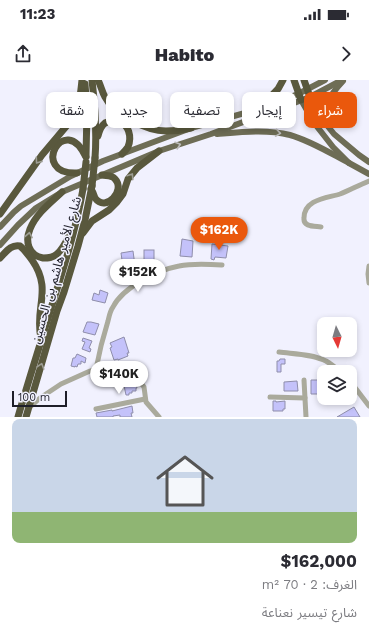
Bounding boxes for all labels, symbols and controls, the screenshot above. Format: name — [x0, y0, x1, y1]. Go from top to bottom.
text: 11:23 — [20, 5, 55, 23]
icon: share — [12, 43, 34, 65]
icon: forward — [335, 43, 357, 65]
text: Habito — [155, 44, 214, 65]
chip: شقة — [46, 92, 98, 128]
chip: جديد — [106, 92, 162, 128]
chip: تصفية — [170, 92, 234, 128]
chip: إيجار — [242, 92, 296, 128]
chip: شراء — [304, 92, 357, 128]
one-way arrow — [275, 128, 281, 137]
one-way arrow — [174, 141, 181, 150]
one-way arrow — [35, 157, 43, 164]
one-way arrow — [126, 173, 134, 180]
street label: شارع الأمير هاشم بن الحسين — [28, 195, 87, 346]
pin: $162K — [191, 217, 247, 251]
text: $162K — [200, 222, 238, 237]
one-way arrow — [24, 232, 33, 238]
pin: $152K — [110, 259, 166, 293]
text: $152K — [119, 264, 157, 279]
north arrow — [317, 317, 357, 357]
map controls — [317, 317, 357, 405]
pin: $140K — [91, 361, 147, 395]
one-way arrow — [36, 363, 45, 370]
button: layers — [317, 365, 357, 405]
text: $140K — [99, 366, 139, 381]
scale bar — [12, 389, 67, 408]
text: 100 m — [18, 391, 50, 404]
icon: home — [149, 445, 221, 517]
text: $162,000 — [281, 551, 357, 571]
text: الغرف: 2 · 70 m² — [262, 577, 357, 592]
text: شارع تيسير نعناعة — [262, 605, 357, 620]

